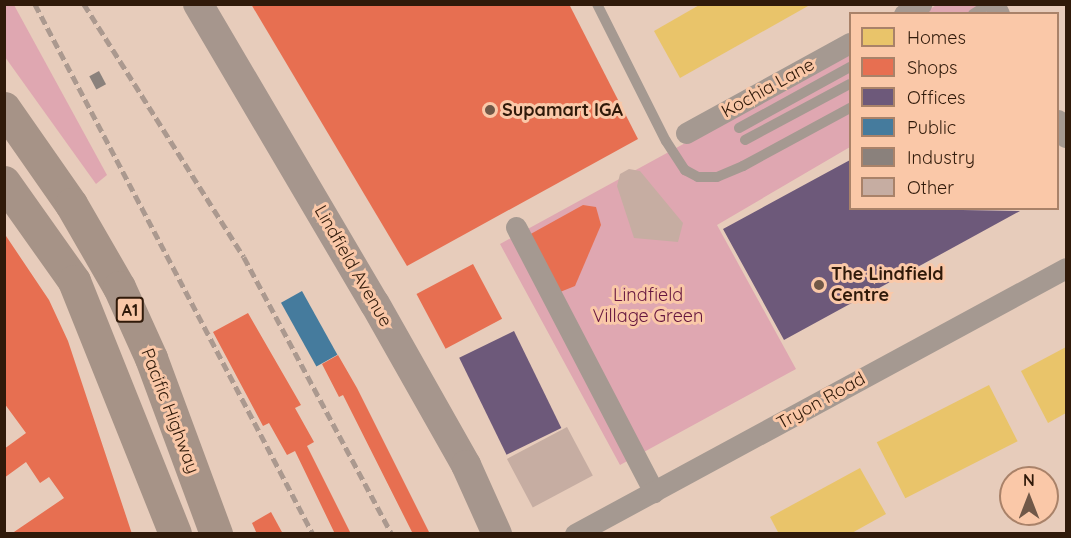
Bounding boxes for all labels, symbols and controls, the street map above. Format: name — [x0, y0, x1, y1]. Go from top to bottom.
legend — [849, 12, 1059, 210]
text: Homes — [907, 26, 966, 49]
street label: Kochia Lane — [718, 54, 818, 122]
text: Shops — [907, 56, 958, 79]
text: Offices — [907, 86, 966, 109]
place label: Supamart IGA — [502, 99, 623, 121]
marker: Supamart IGA — [483, 103, 497, 117]
text: Public — [907, 116, 956, 139]
text: Industry — [907, 146, 975, 169]
text: Other — [907, 176, 954, 199]
street label: Lindfield Avenue — [310, 201, 396, 331]
place label: The Lindfield Centre — [831, 264, 944, 306]
marker: The Lindfield Centre — [812, 278, 826, 292]
park label: Lindfield Village Green — [593, 285, 703, 328]
road number: A1 — [115, 297, 145, 323]
street label: Pacific Highway — [136, 345, 204, 477]
street label: Tryon Road — [773, 368, 869, 434]
north arrow — [999, 466, 1059, 526]
text: N — [1023, 470, 1035, 490]

